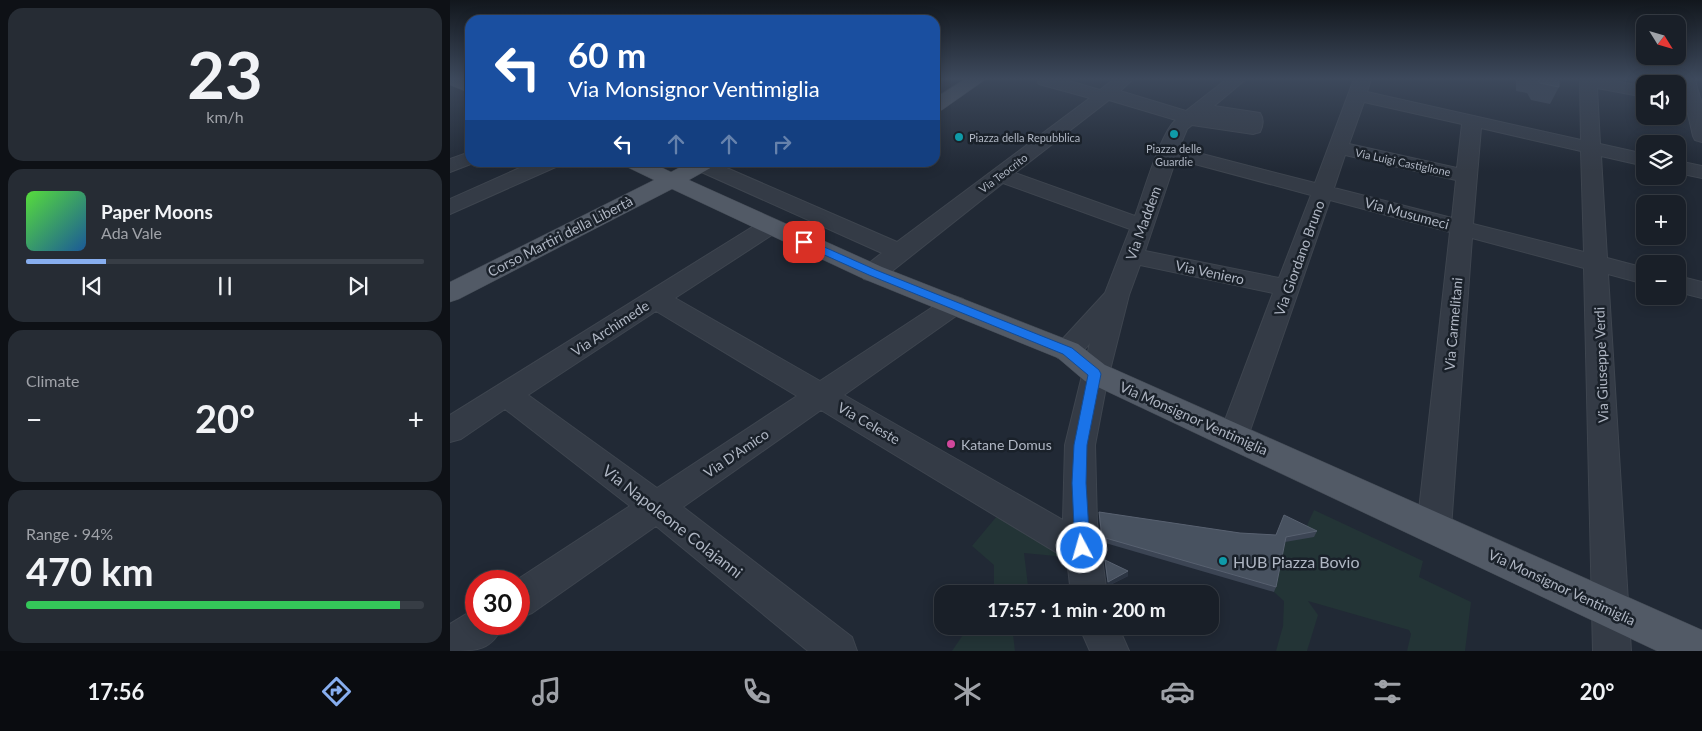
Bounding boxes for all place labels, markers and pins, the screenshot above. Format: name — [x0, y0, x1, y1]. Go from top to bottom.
marker: Piazza delle Guardie — [1168, 128, 1180, 140]
marker: Piazza della Repubblica — [953, 131, 965, 143]
place label: Piazza della Repubblica — [969, 131, 1080, 144]
place label: Piazza delle Guardie — [1146, 142, 1202, 168]
pin — [783, 221, 825, 263]
place label: Katane Domus — [961, 436, 1052, 453]
marker: Katane Domus — [945, 438, 957, 450]
place label: HUB Piazza Bovio — [1233, 552, 1360, 571]
marker: HUB Piazza Bovio — [1217, 555, 1229, 567]

